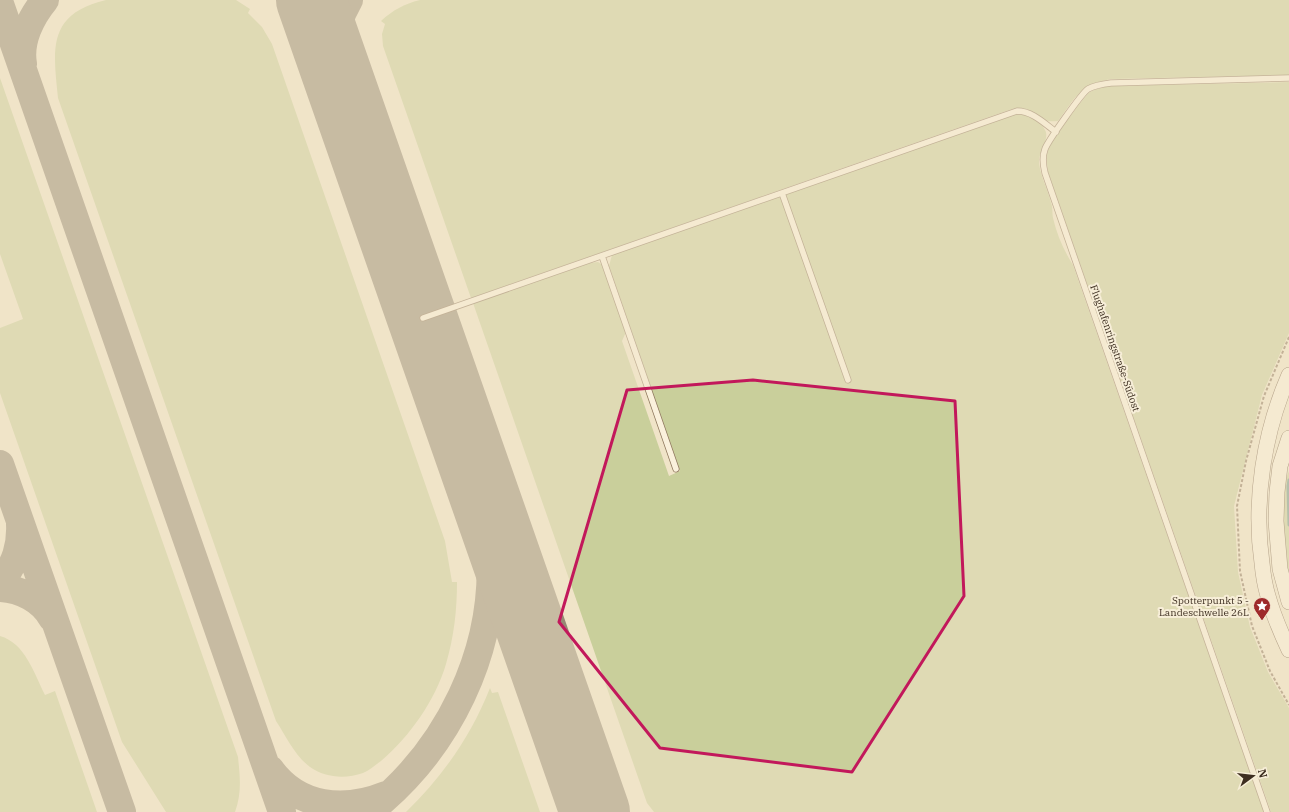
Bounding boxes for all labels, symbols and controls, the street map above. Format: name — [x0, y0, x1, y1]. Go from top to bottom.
street label: Flughafenringstraße-Südost — [1087, 283, 1143, 413]
place label: Spotterpunkt 5 - Landeschwelle 26L — [1159, 594, 1249, 619]
place icon: Spotterpunkt 5 - Landeschwelle 26L — [1252, 596, 1272, 621]
north arrow — [1233, 756, 1273, 796]
text: N — [1255, 767, 1271, 780]

